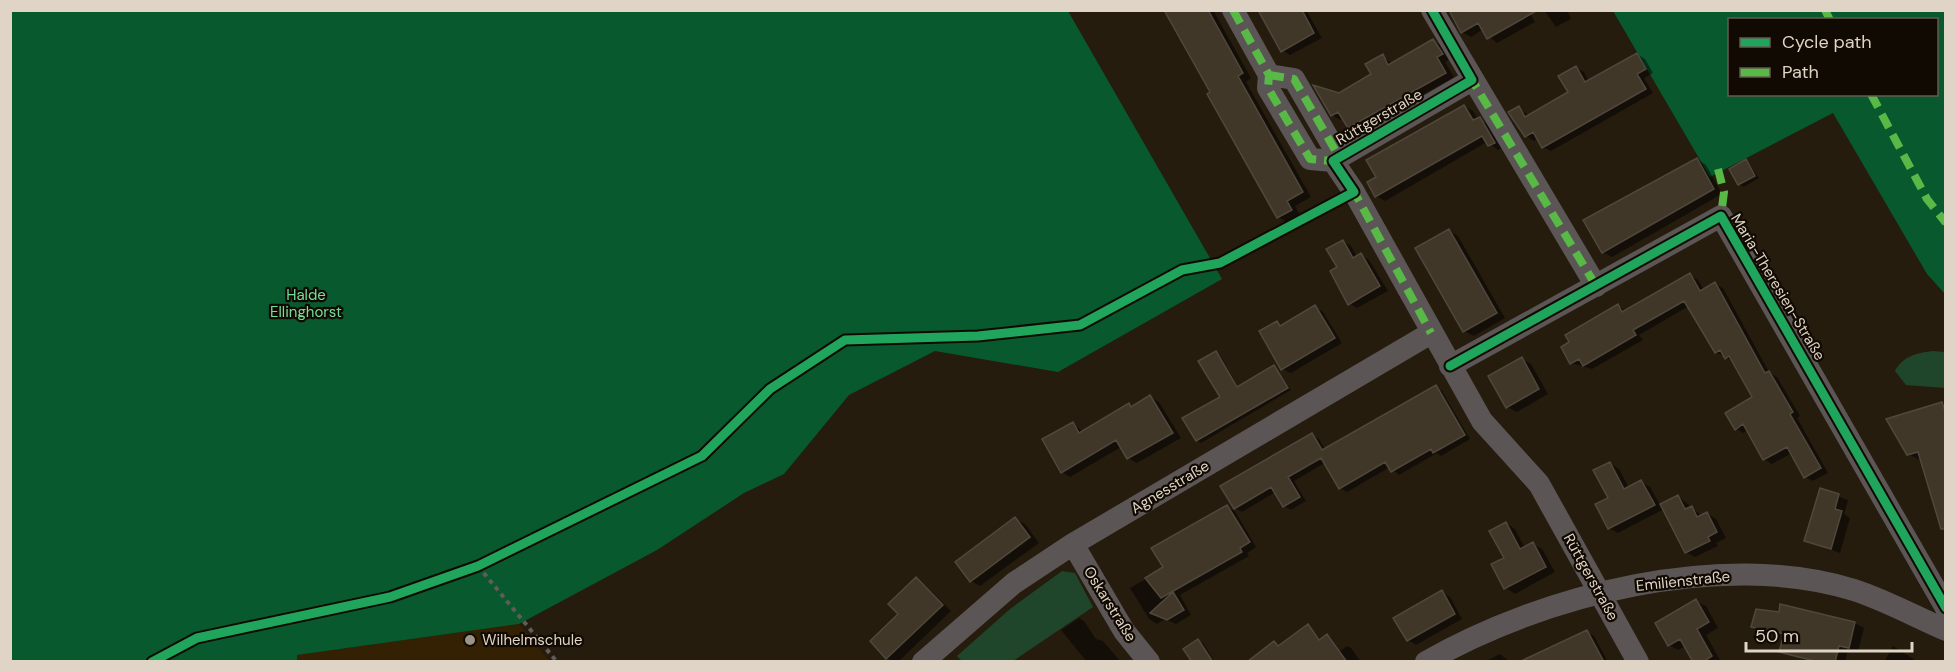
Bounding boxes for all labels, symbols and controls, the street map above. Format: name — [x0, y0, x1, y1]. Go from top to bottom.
legend — [1728, 18, 1938, 96]
text: Cycle path — [1782, 30, 1872, 54]
text: Path — [1782, 60, 1819, 84]
street label: Rüttgerstraße — [1332, 84, 1426, 150]
street label: Maria-Theresien-Straße — [1726, 210, 1830, 364]
park label: Halde Ellinghorst — [270, 285, 342, 322]
street label: Agnesstraße — [1127, 456, 1213, 518]
street label: Rüttgerstraße — [1559, 530, 1623, 624]
street label: Oskarstraße — [1079, 562, 1141, 646]
street label: Emilienstraße — [1635, 566, 1731, 596]
scale bar — [1746, 615, 1912, 653]
text: 50 m — [1755, 624, 1799, 648]
place label: Wilhelmschule — [482, 630, 583, 650]
marker: Wilhelmschule — [463, 633, 477, 647]

